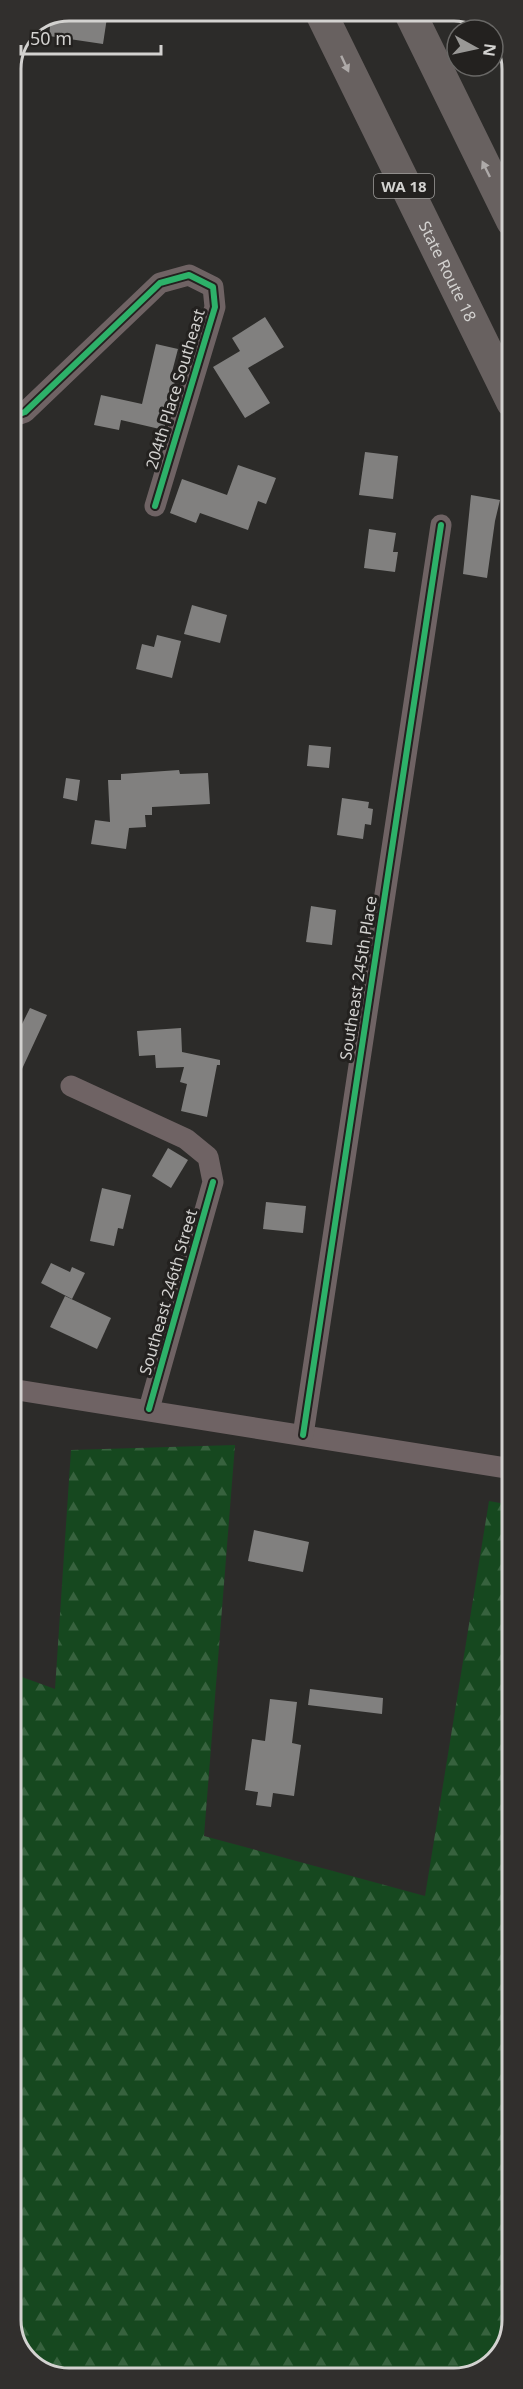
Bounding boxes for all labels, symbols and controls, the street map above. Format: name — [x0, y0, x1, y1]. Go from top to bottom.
scale bar — [21, 18, 160, 56]
north arrow — [445, 18, 505, 78]
text: 50 m — [30, 26, 72, 50]
text: N — [478, 42, 502, 58]
one-way arrow — [340, 55, 349, 72]
one-way arrow — [481, 160, 490, 177]
road number: WA 18 — [374, 174, 434, 198]
street label: State Route 18 — [414, 217, 482, 325]
street label: 204th Place Southeast — [140, 306, 210, 472]
street label: Southeast 245th Place — [334, 894, 382, 1062]
street label: Southeast 246th Street — [134, 1206, 202, 1377]

